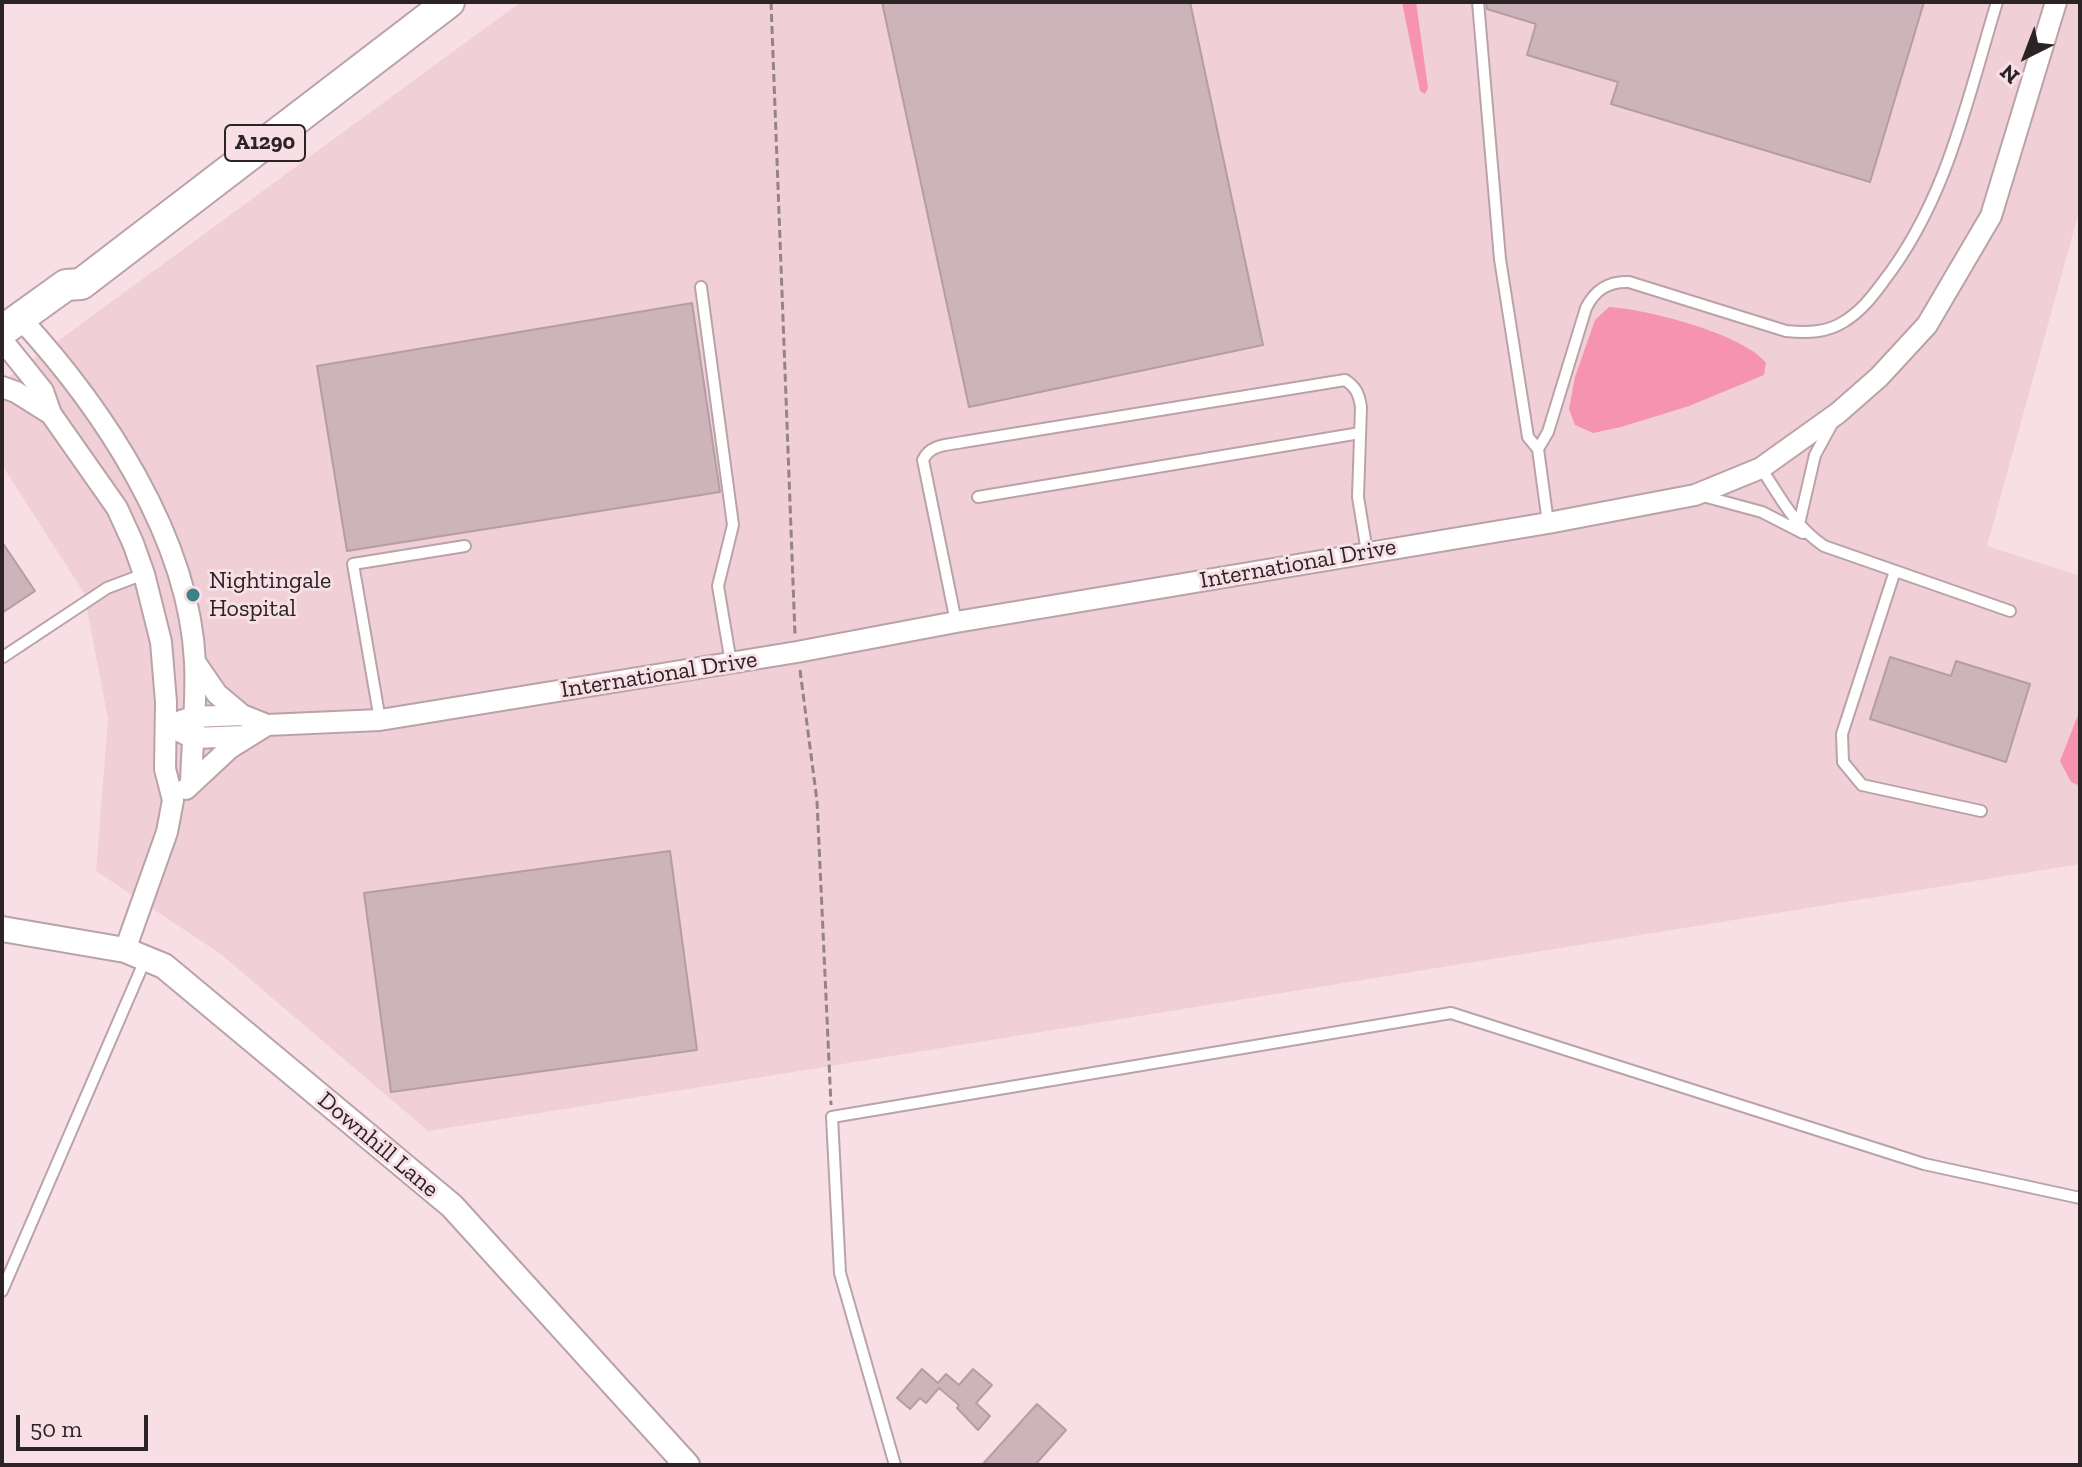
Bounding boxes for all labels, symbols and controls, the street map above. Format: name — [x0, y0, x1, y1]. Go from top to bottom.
north arrow — [1986, 16, 2066, 96]
text: N — [1994, 59, 2025, 90]
road number: A1290 — [225, 125, 305, 161]
street label: International Drive — [1198, 533, 1398, 595]
place label: Nightingale Hospital — [209, 567, 331, 623]
marker: Nightingale Hospital — [184, 586, 202, 604]
street label: International Drive — [559, 645, 759, 705]
street label: Downhill Lane — [312, 1086, 444, 1204]
scale bar — [20, 1399, 152, 1449]
text: 50 m — [30, 1414, 82, 1443]

